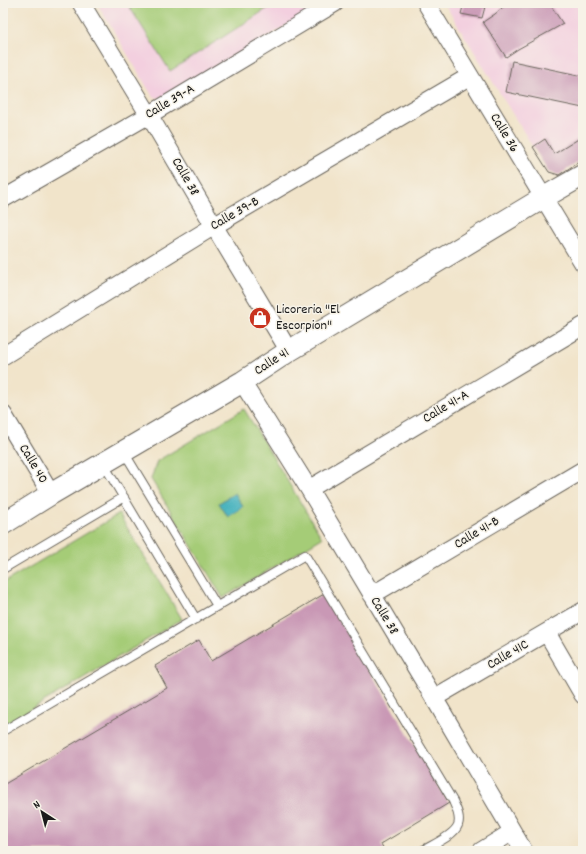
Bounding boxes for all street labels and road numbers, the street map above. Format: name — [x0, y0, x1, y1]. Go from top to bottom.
street label: Calle 39-A — [141, 79, 199, 125]
street label: Calle 36 — [484, 110, 524, 157]
street label: Calle 38 — [166, 154, 204, 200]
street label: Calle 39-B — [207, 192, 264, 236]
street label: Calle 41 — [250, 343, 294, 381]
street label: Calle 41-A — [419, 385, 473, 429]
street label: Calle 40 — [13, 440, 53, 488]
street label: Calle 41-B — [451, 511, 504, 554]
street label: Calle 38 — [365, 593, 403, 639]
street label: Calle 41C — [483, 635, 533, 675]

